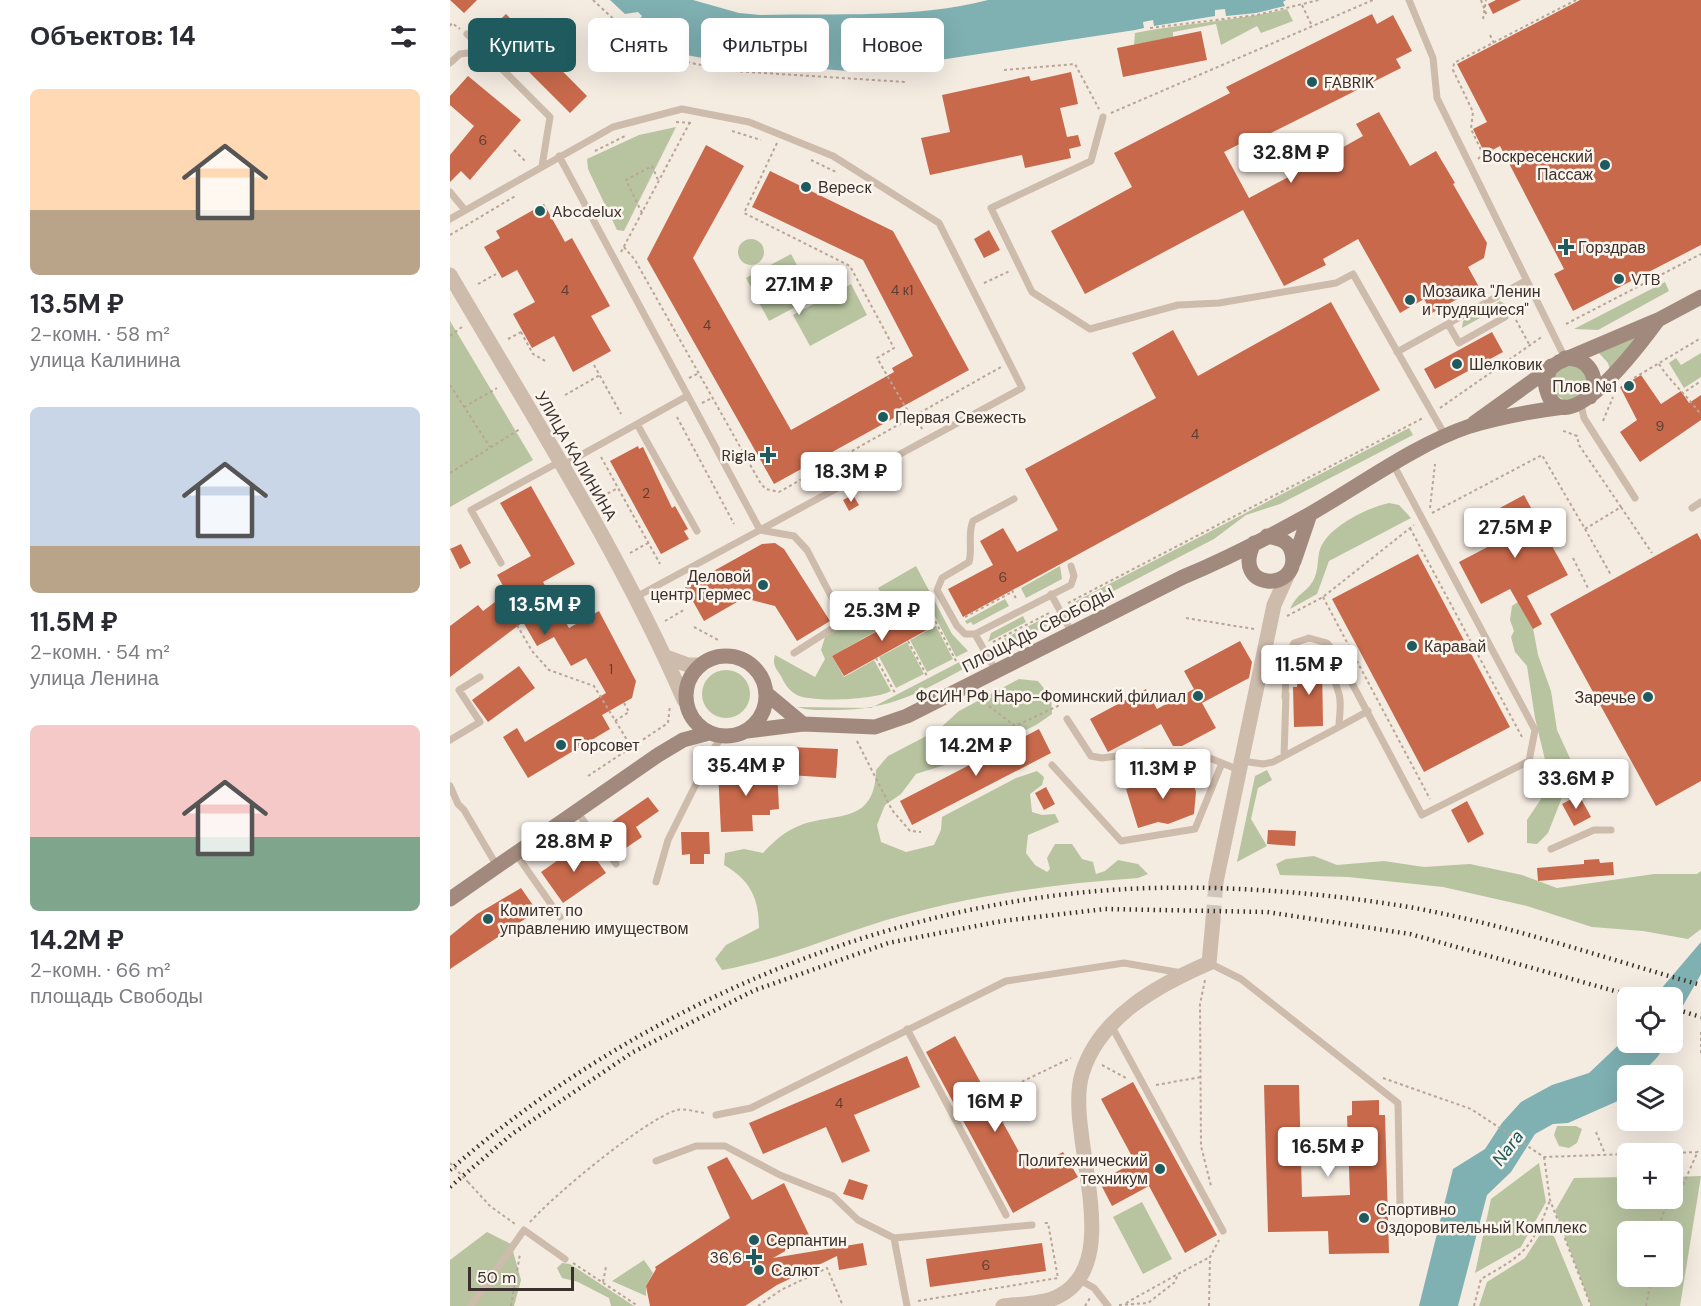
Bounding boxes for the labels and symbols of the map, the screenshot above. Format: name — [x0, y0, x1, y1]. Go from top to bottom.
place label: FABRIK — [1324, 72, 1374, 93]
marker: FABRIK — [1305, 75, 1319, 89]
house number: 6 — [479, 131, 487, 149]
pin: 32.8M ₽ — [1236, 133, 1346, 184]
place label: Воскресенский Пассаж — [1482, 146, 1593, 185]
marker: Воскресенский Пассаж — [1598, 158, 1612, 172]
place label: Вереcк — [818, 177, 873, 198]
marker: Вереcк — [799, 180, 813, 194]
place label: Abcdelux — [552, 201, 622, 222]
marker: Abcdelux — [533, 204, 547, 218]
place label: Горздрав — [1578, 237, 1646, 258]
marker: Горздрав — [1559, 240, 1573, 254]
pin: 27.1M ₽ — [744, 265, 854, 316]
place label: VTB — [1631, 269, 1660, 290]
marker: VTB — [1612, 272, 1626, 286]
house number: 4 — [561, 281, 570, 299]
house number: 4 к1 — [891, 281, 913, 299]
place label: Мозаика "Ленин и трудящиеся" — [1422, 281, 1541, 320]
marker: Мозаика "Ленин и трудящиеся" — [1403, 293, 1417, 307]
house number: 4 — [703, 316, 712, 334]
place label: Шелковик — [1469, 354, 1543, 375]
marker: Шелковик — [1450, 357, 1464, 371]
place label: Плов №1 — [1552, 376, 1617, 397]
marker: Плов №1 — [1622, 379, 1636, 393]
street label: УЛИЦА КАЛИНИНА — [530, 388, 622, 525]
place label: Первая Свежесть — [895, 407, 1026, 428]
marker: Первая Свежесть — [876, 410, 890, 424]
house number: 9 — [1656, 417, 1665, 435]
house number: 4 — [1191, 425, 1200, 443]
place label: Rigla — [721, 445, 756, 466]
marker: Rigla — [761, 448, 775, 462]
pin: 18.3M ₽ — [796, 452, 906, 503]
house number: 2 — [642, 484, 650, 502]
pin: 27.5M ₽ — [1460, 508, 1570, 559]
place label: Деловой центр Гермес — [651, 566, 751, 605]
house number: 6 — [999, 568, 1007, 586]
marker: Деловой центр Гермес — [756, 578, 770, 592]
street label: ПЛОЩАДЬ СВОБОДЫ — [958, 583, 1118, 677]
pin: 13.5M ₽ — [490, 585, 600, 636]
pin: 25.3M ₽ — [827, 591, 937, 642]
place label: Каравай — [1424, 636, 1486, 657]
marker: Каравай — [1405, 639, 1419, 653]
pin: 11.5M ₽ — [1254, 645, 1364, 696]
house number: 1 — [609, 660, 613, 678]
place label: ФСИН РФ Наро-Фоминский филиал — [916, 686, 1186, 707]
place label: Заречье — [1575, 687, 1636, 708]
marker: ФСИН РФ Наро-Фоминский филиал — [1191, 689, 1205, 703]
marker: Заречье — [1641, 690, 1655, 704]
pin: 14.2M ₽ — [921, 726, 1031, 777]
place label: Горсовет — [573, 735, 640, 756]
marker: Горсовет — [554, 738, 568, 752]
pin: 35.4M ₽ — [691, 746, 801, 797]
pin: 11.3M ₽ — [1108, 749, 1218, 800]
pin: 33.6M ₽ — [1521, 759, 1631, 810]
pin: 28.8M ₽ — [519, 822, 629, 873]
place label: Комитет по управлению имуществом — [500, 900, 688, 939]
marker: Комитет по управлению имуществом — [481, 912, 495, 926]
pin: 16M ₽ — [953, 1082, 1037, 1133]
house number: 4 — [835, 1094, 844, 1112]
water label: Nara — [1487, 1125, 1529, 1171]
pin: 16.5M ₽ — [1273, 1127, 1383, 1178]
place label: Политехнический техникум — [1018, 1150, 1148, 1189]
marker: Политехнический техникум — [1153, 1162, 1167, 1176]
place label: Спортивно Оздоровительный Комплекс — [1376, 1199, 1587, 1238]
marker: Спортивно Оздоровительный Комплекс — [1357, 1211, 1371, 1225]
place label: Серпантин — [766, 1230, 847, 1251]
marker: Серпантин — [747, 1233, 761, 1247]
place label: 36,6 — [710, 1247, 742, 1268]
marker: 36,6 — [747, 1250, 761, 1264]
house number: 6 — [982, 1256, 990, 1274]
place label: Салют — [771, 1260, 821, 1281]
marker: Салют — [752, 1263, 766, 1277]
scale bar — [468, 1264, 574, 1292]

